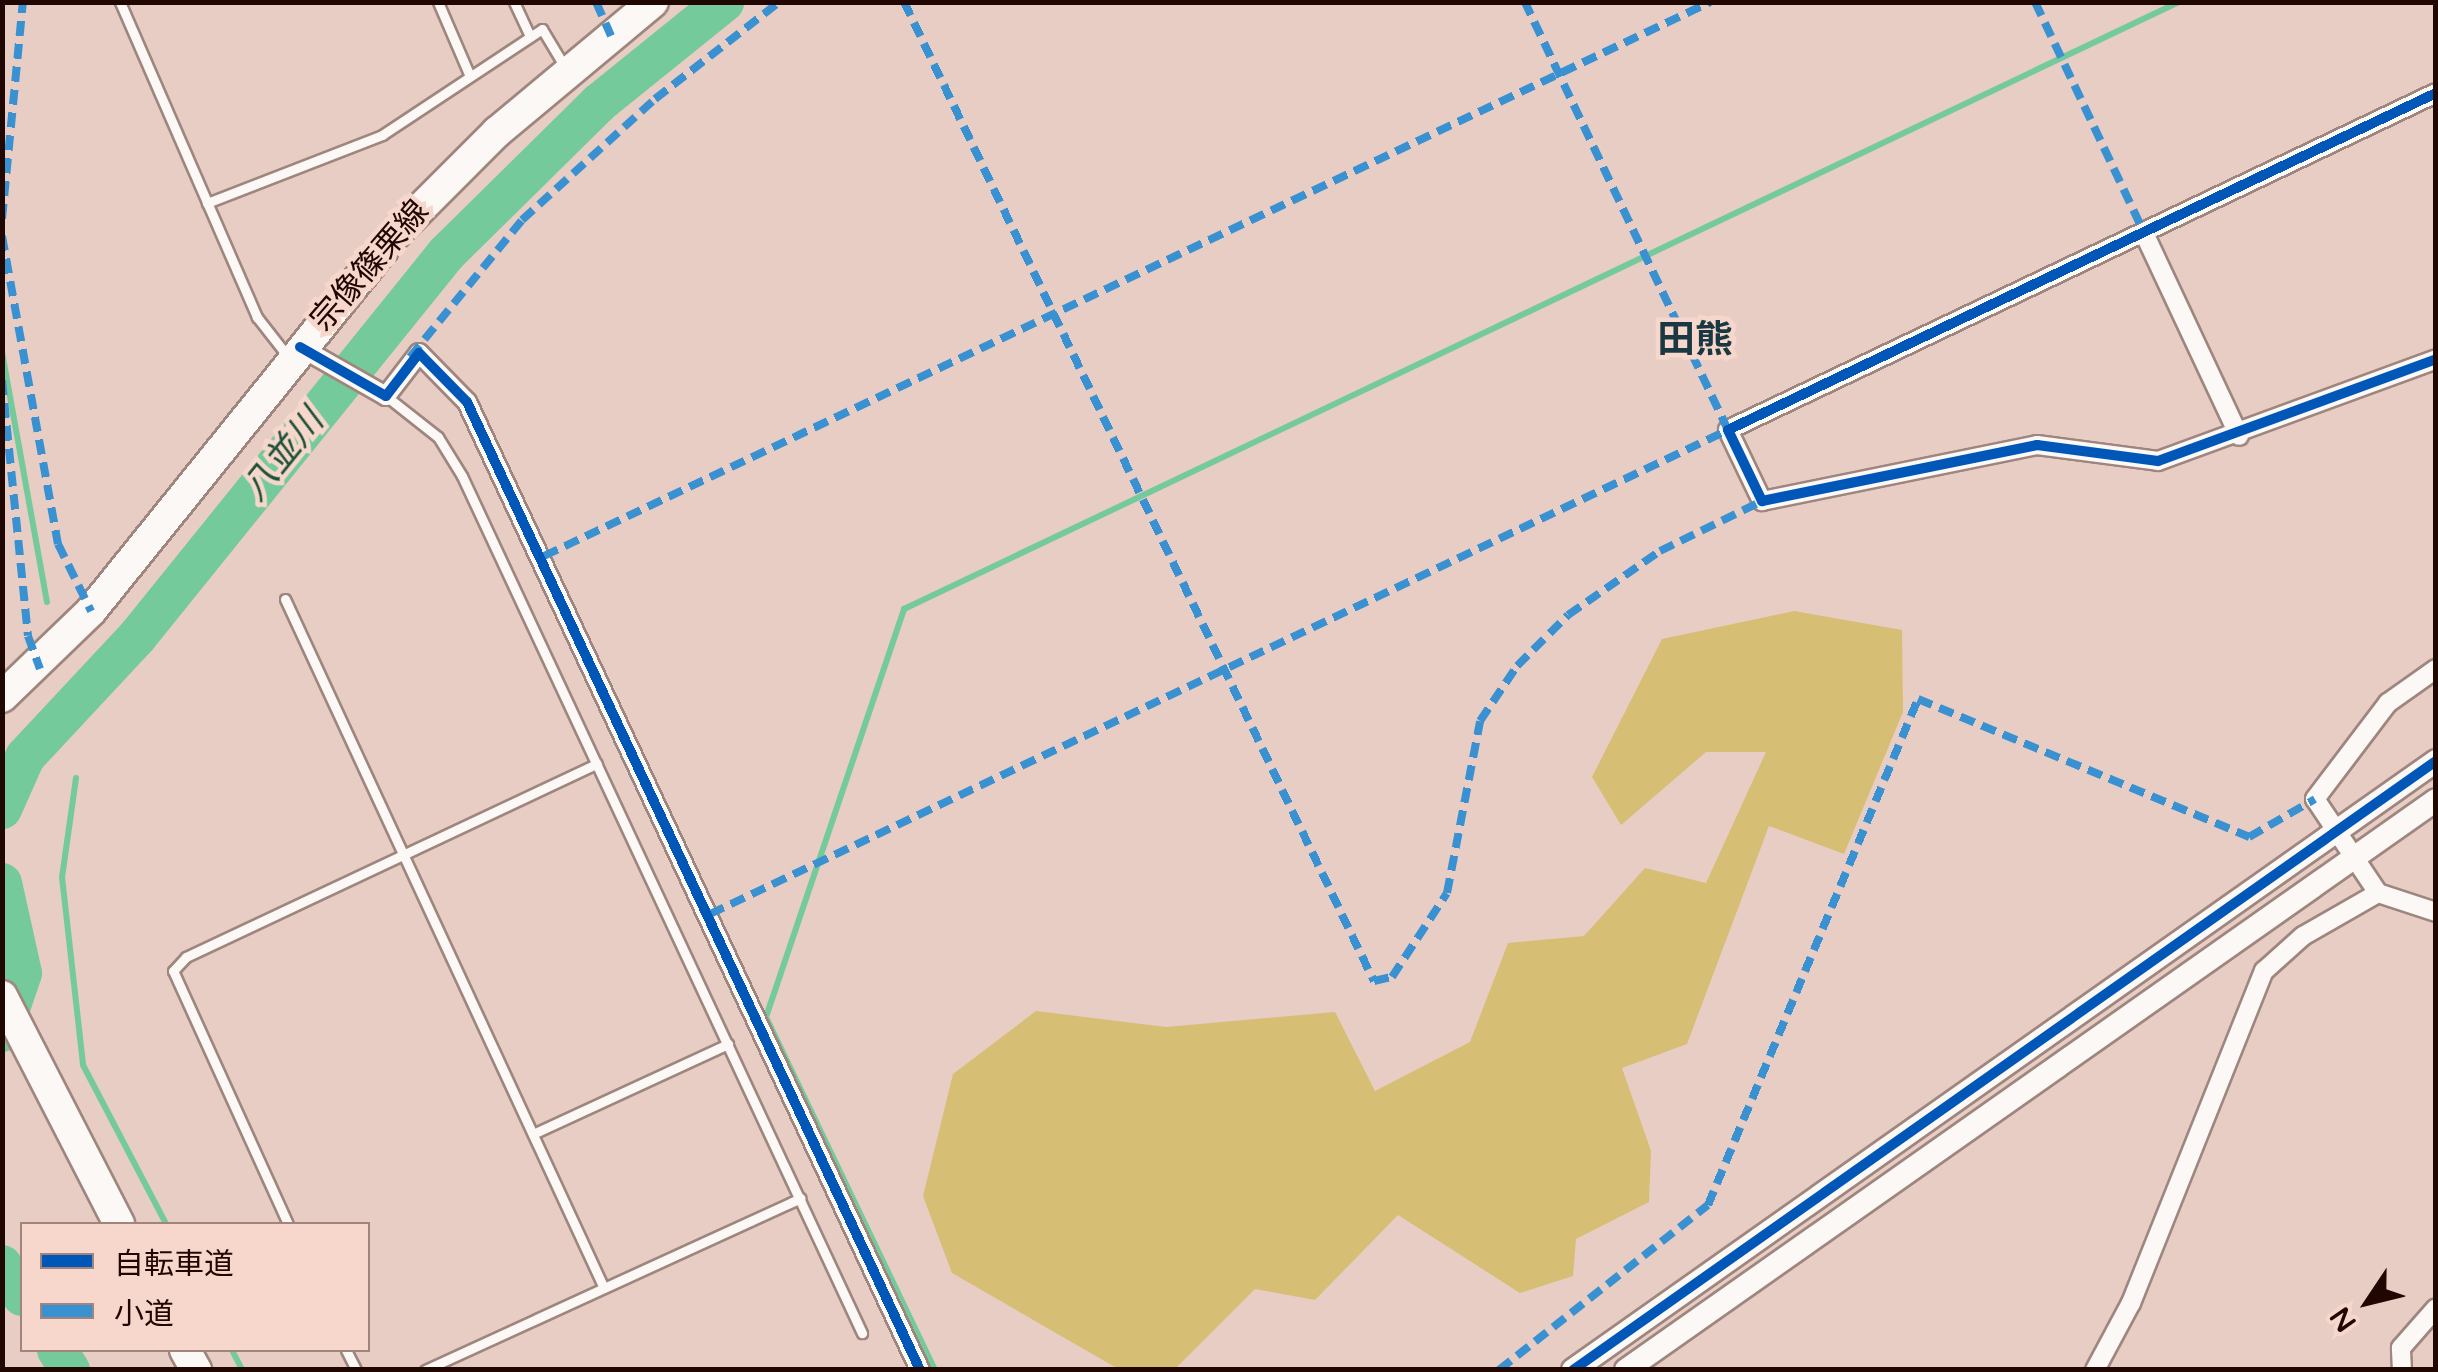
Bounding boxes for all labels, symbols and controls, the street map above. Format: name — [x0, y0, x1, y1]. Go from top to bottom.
street label: 宗像篠栗線 — [303, 193, 437, 339]
district label: 田熊 — [1657, 318, 1733, 364]
water label: 八並川 — [234, 401, 332, 509]
legend — [20, 1222, 370, 1352]
text: 自転車道 — [114, 1246, 234, 1283]
north arrow — [2318, 1252, 2418, 1352]
text: 小道 — [114, 1296, 174, 1333]
text: N — [2323, 1300, 2364, 1338]

